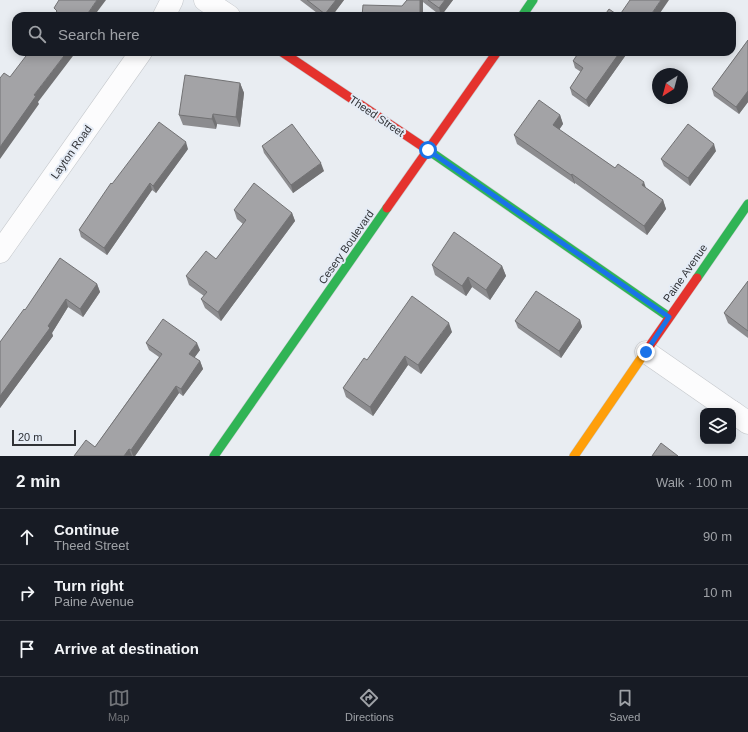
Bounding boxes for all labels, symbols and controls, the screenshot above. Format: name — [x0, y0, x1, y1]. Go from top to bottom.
search box — [12, 12, 736, 56]
icon: search — [26, 23, 48, 45]
text: Search here — [58, 26, 140, 43]
north arrow — [652, 68, 688, 104]
street label: Theed Street — [347, 93, 407, 139]
street label: Layton Road — [48, 123, 94, 181]
route start — [419, 141, 437, 159]
street label: Cesery Boulevard — [316, 208, 376, 286]
street label: Paine Avenue — [661, 242, 709, 304]
route end — [637, 343, 655, 361]
map controls — [700, 408, 736, 444]
button: layers — [700, 408, 736, 444]
scale bar — [12, 428, 76, 447]
text: 20 m — [18, 431, 42, 443]
text: 2 min — [16, 472, 60, 491]
text: Walk · 100 m — [656, 475, 732, 490]
text: Continue — [54, 521, 119, 538]
icon: ahead — [16, 526, 38, 548]
text: 90 m — [703, 529, 732, 544]
text: Theed Street — [54, 538, 129, 553]
text: Turn right — [54, 577, 124, 594]
icon: right — [16, 582, 38, 604]
text: 10 m — [703, 585, 732, 600]
text: Paine Avenue — [54, 594, 134, 609]
icon: arrive — [16, 638, 38, 660]
text: Arrive at destination — [54, 640, 199, 657]
tab: Map — [108, 687, 130, 723]
tab: Directions — [345, 687, 394, 723]
tab: Saved — [609, 687, 640, 723]

